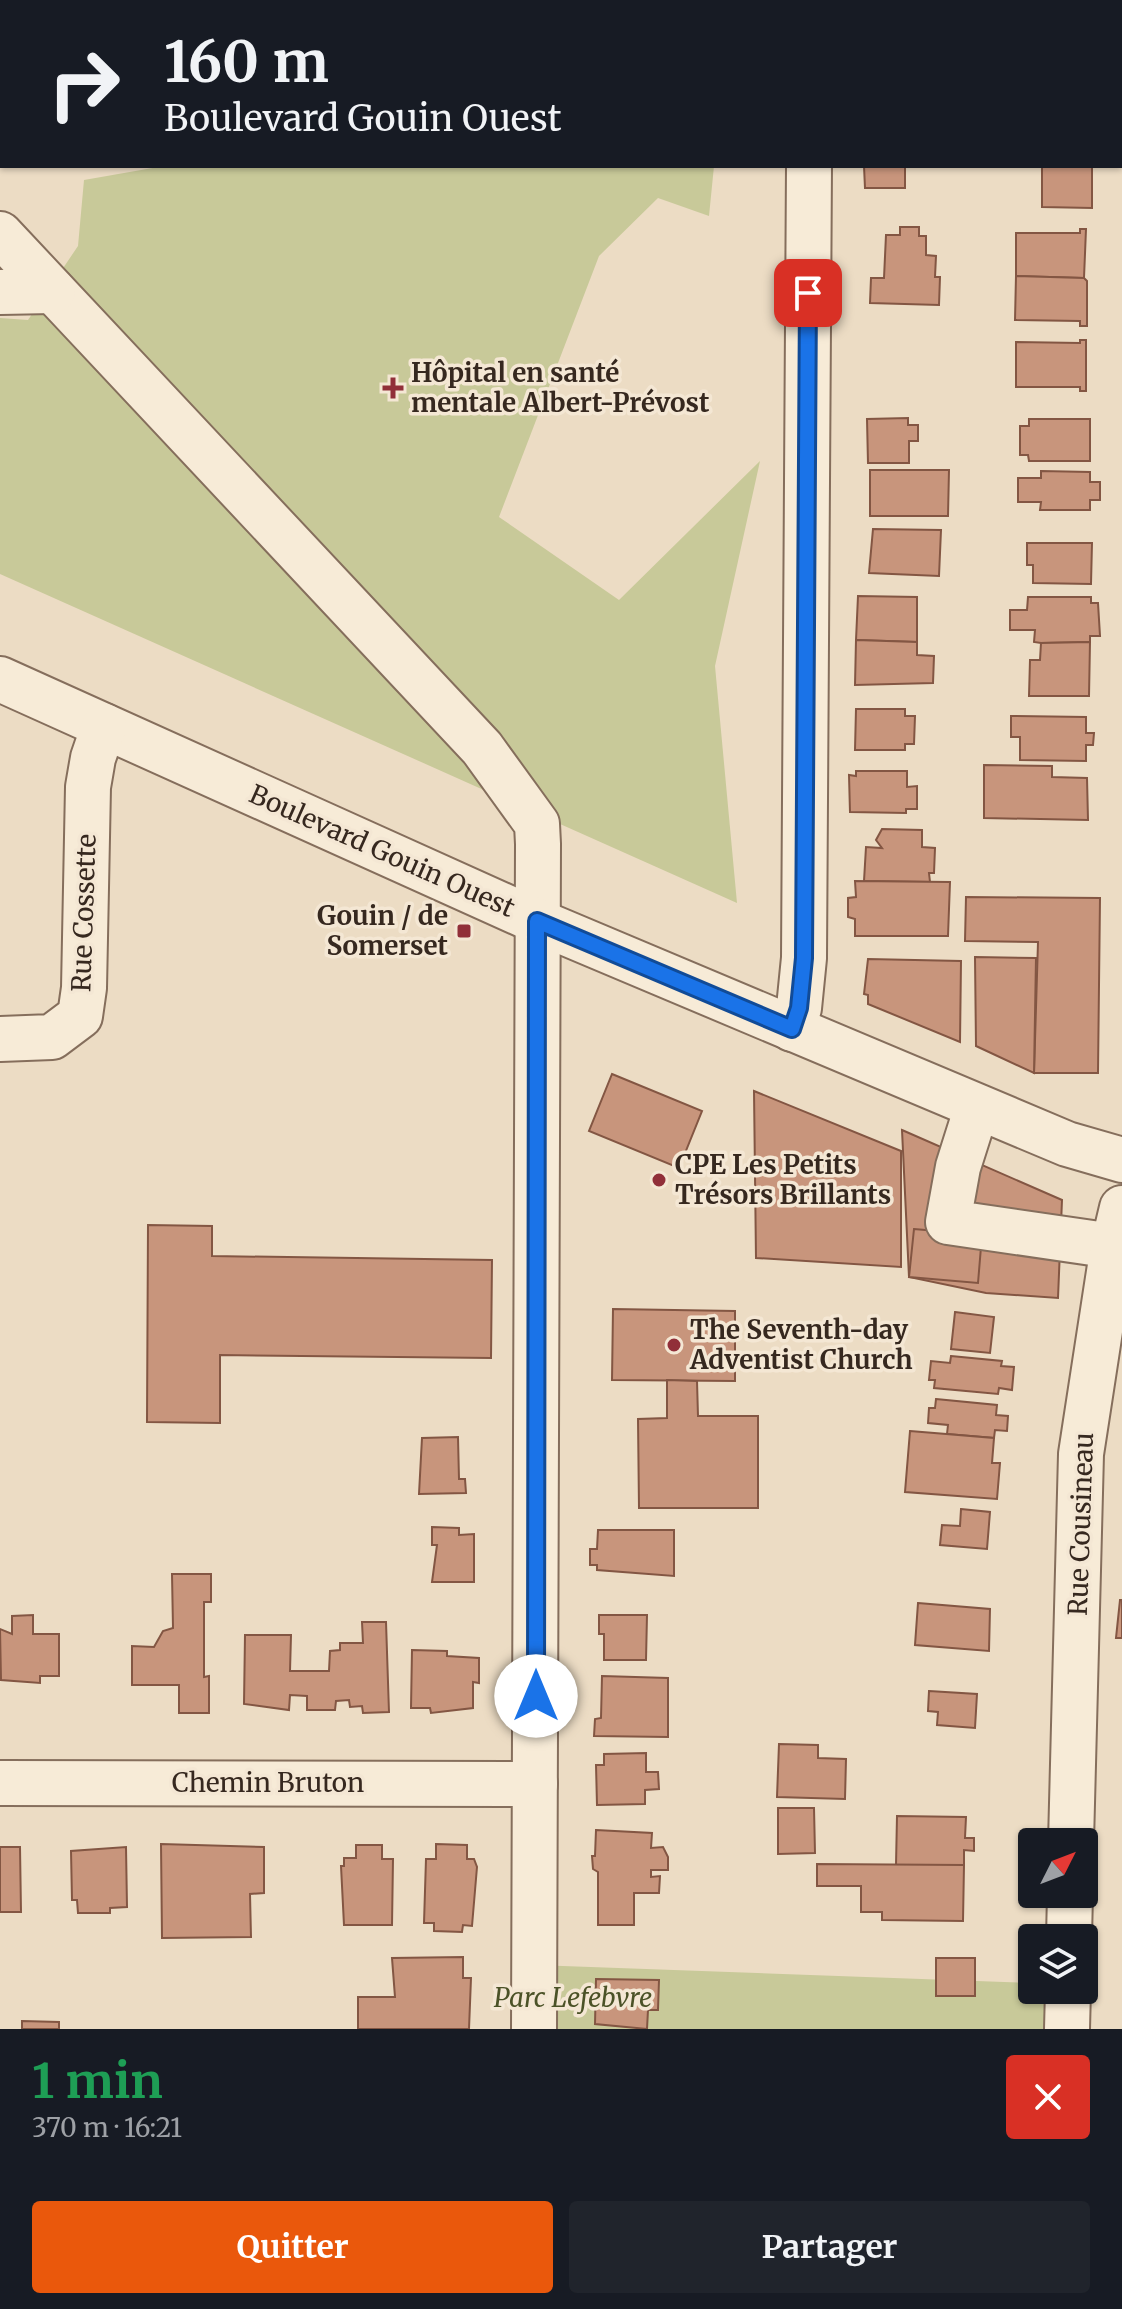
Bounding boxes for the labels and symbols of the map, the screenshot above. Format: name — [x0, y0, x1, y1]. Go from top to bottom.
pin — [774, 259, 842, 327]
place label: Hôpital en santé mentale Albert-Prévost — [411, 356, 710, 419]
marker: Hôpital en santé mentale Albert-Prévost — [382, 377, 404, 399]
street label: Boulevard Gouin Ouest — [244, 777, 520, 924]
street label: Rue Cossette — [64, 833, 103, 993]
place label: Gouin / de Somerset — [317, 899, 449, 962]
marker: Gouin / de Somerset — [455, 922, 473, 940]
place label: CPE Les Petits Trésors Brillants — [675, 1148, 891, 1211]
marker: CPE Les Petits Trésors Brillants — [650, 1171, 668, 1189]
place label: The Seventh-day Adventist Church — [689, 1313, 913, 1376]
marker: The Seventh-day Adventist Church — [665, 1336, 683, 1354]
street label: Rue Cousineau — [1061, 1432, 1100, 1616]
position arrow — [494, 1654, 578, 1738]
street label: Chemin Bruton — [172, 1766, 364, 1799]
north arrow — [1018, 1828, 1098, 1908]
park label: Parc Lefebvre — [494, 1981, 652, 2014]

